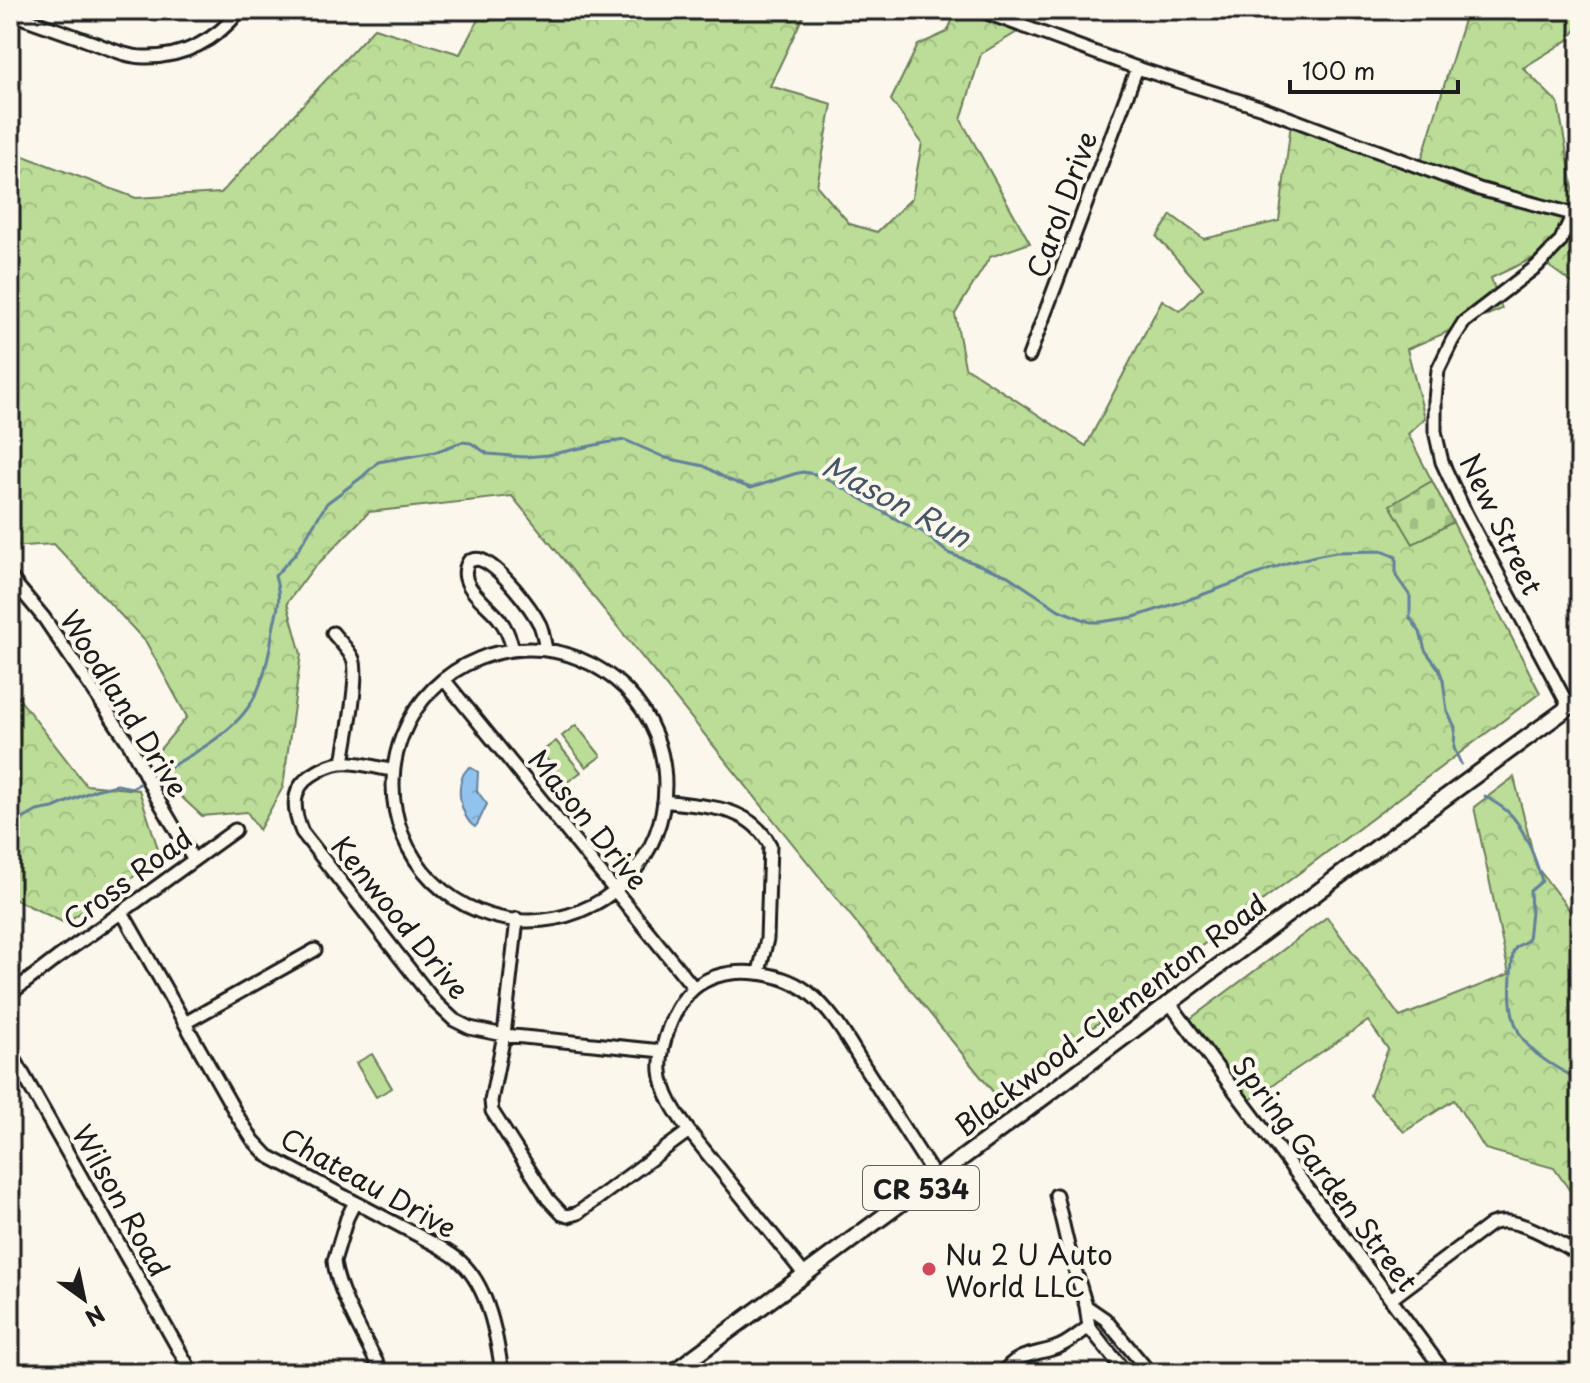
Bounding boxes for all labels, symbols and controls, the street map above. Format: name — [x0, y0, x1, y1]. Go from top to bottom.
scale bar — [1290, 44, 1458, 94]
text: 100 m — [1302, 52, 1375, 88]
street label: Carol Drive — [1015, 125, 1107, 283]
water label: Mason Run — [815, 442, 981, 559]
street label: New Street — [1449, 446, 1555, 602]
street label: Woodland Drive — [50, 601, 200, 805]
street label: Mason Drive — [519, 739, 659, 899]
street label: Cross Road — [53, 816, 201, 940]
street label: Kenwood Drive — [321, 826, 481, 1008]
street label: Blackwood-Clementon Road — [945, 882, 1275, 1146]
street label: Spring Garden Street — [1223, 1046, 1429, 1300]
street label: Wilson Road — [62, 1116, 182, 1284]
street label: Chateau Drive — [273, 1116, 465, 1248]
road number: CR 534 — [863, 1166, 979, 1210]
place label: Nu 2 U Auto World LLC — [945, 1232, 1113, 1307]
north arrow — [44, 1259, 124, 1339]
marker: Nu 2 U Auto World LLC — [920, 1260, 938, 1278]
text: N — [79, 1298, 112, 1336]

